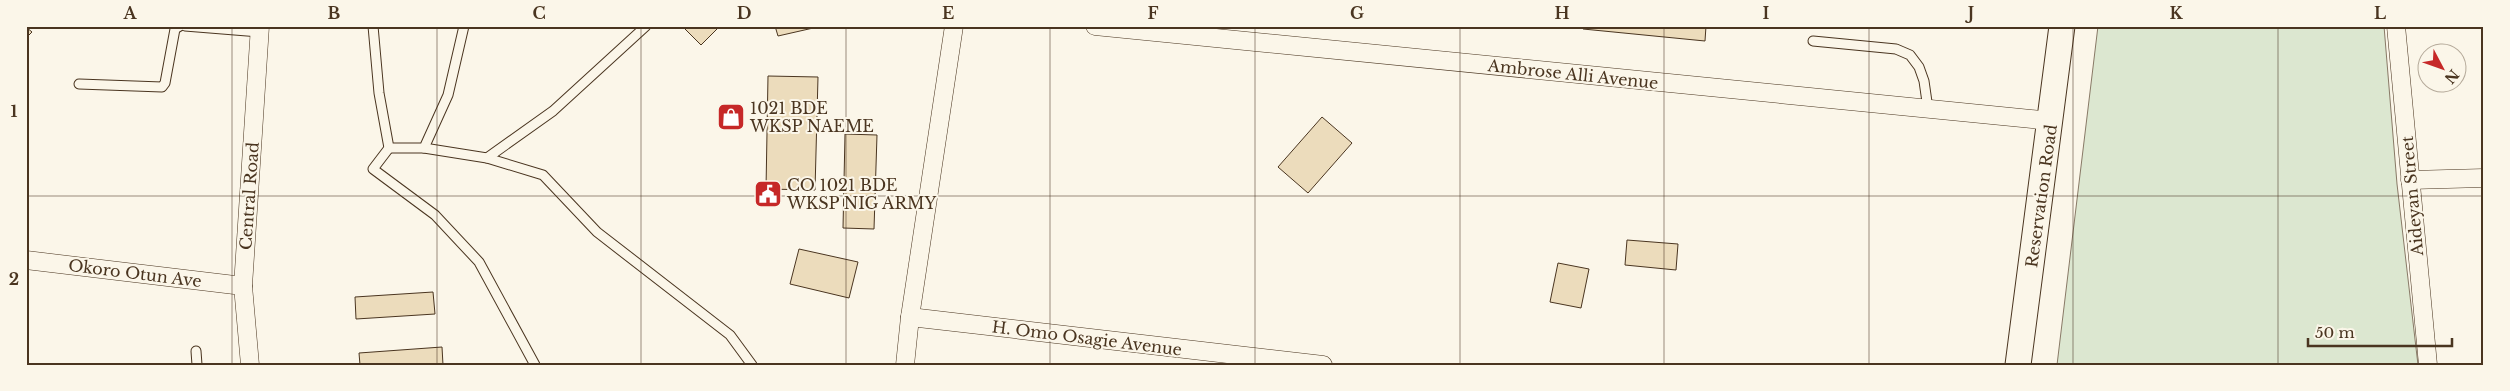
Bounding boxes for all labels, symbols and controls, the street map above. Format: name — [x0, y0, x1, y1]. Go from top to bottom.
text: A — [123, 3, 138, 23]
text: B — [328, 3, 341, 23]
text: C — [532, 3, 546, 23]
text: D — [737, 3, 751, 23]
text: E — [942, 3, 954, 23]
text: F — [1147, 3, 1159, 23]
text: G — [1350, 3, 1364, 23]
text: H — [1554, 3, 1570, 23]
text: I — [1763, 3, 1770, 23]
text: J — [1965, 3, 1974, 23]
text: K — [2169, 3, 2183, 23]
text: L — [2374, 3, 2386, 23]
north arrow — [2418, 42, 2468, 92]
street label: Ambrose Alli Avenue — [1486, 55, 1659, 93]
text: N — [2441, 66, 2463, 87]
place label: 1021 BDE WKSP NAEME — [749, 98, 874, 136]
text: 1 — [11, 101, 18, 121]
shop icon: 1021 BDE WKSP NAEME — [716, 102, 746, 132]
street label: Reservation Road — [2021, 123, 2061, 269]
street label: Aideyan Street — [2397, 135, 2427, 258]
street label: Central Road — [235, 141, 263, 251]
place label: CO 1021 BDE WKSP NIG ARMY — [786, 175, 937, 213]
public building icon: CO 1021 BDE WKSP NIG ARMY — [753, 179, 783, 209]
street label: Okoro Otun Ave — [67, 255, 203, 291]
text: 2 — [9, 269, 19, 289]
street label: H. Omo Osagie Avenue — [991, 316, 1183, 360]
scale bar — [2308, 316, 2451, 348]
text: 50 m — [2315, 323, 2355, 342]

